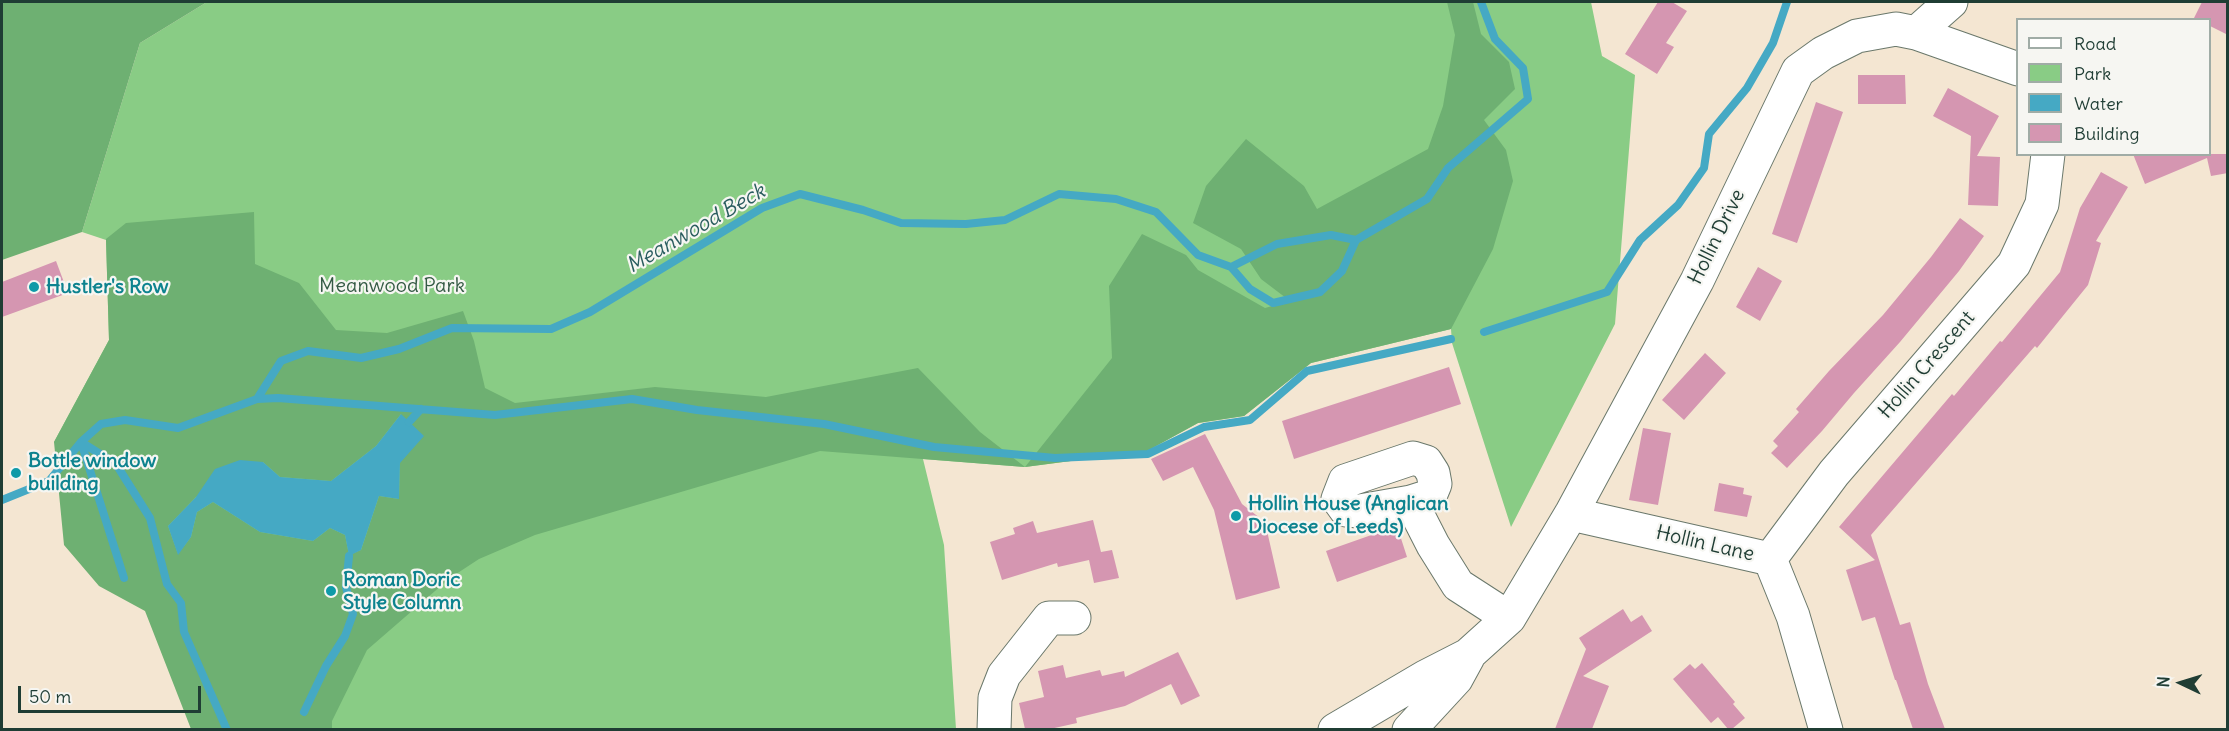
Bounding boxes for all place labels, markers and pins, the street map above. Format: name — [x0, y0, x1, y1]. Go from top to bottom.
place label: Hustler's Row — [46, 275, 168, 299]
marker: Hustler's Row — [27, 280, 41, 294]
place label: Bottle window building — [28, 449, 156, 496]
marker: Bottle window building — [9, 466, 23, 480]
place label: Hollin House (Anglican Diocese of Leeds) — [1248, 492, 1448, 539]
marker: Hollin House (Anglican Diocese of Leeds) — [1229, 509, 1243, 523]
place label: Roman Doric Style Column — [343, 568, 461, 615]
marker: Roman Doric Style Column — [324, 584, 338, 598]

